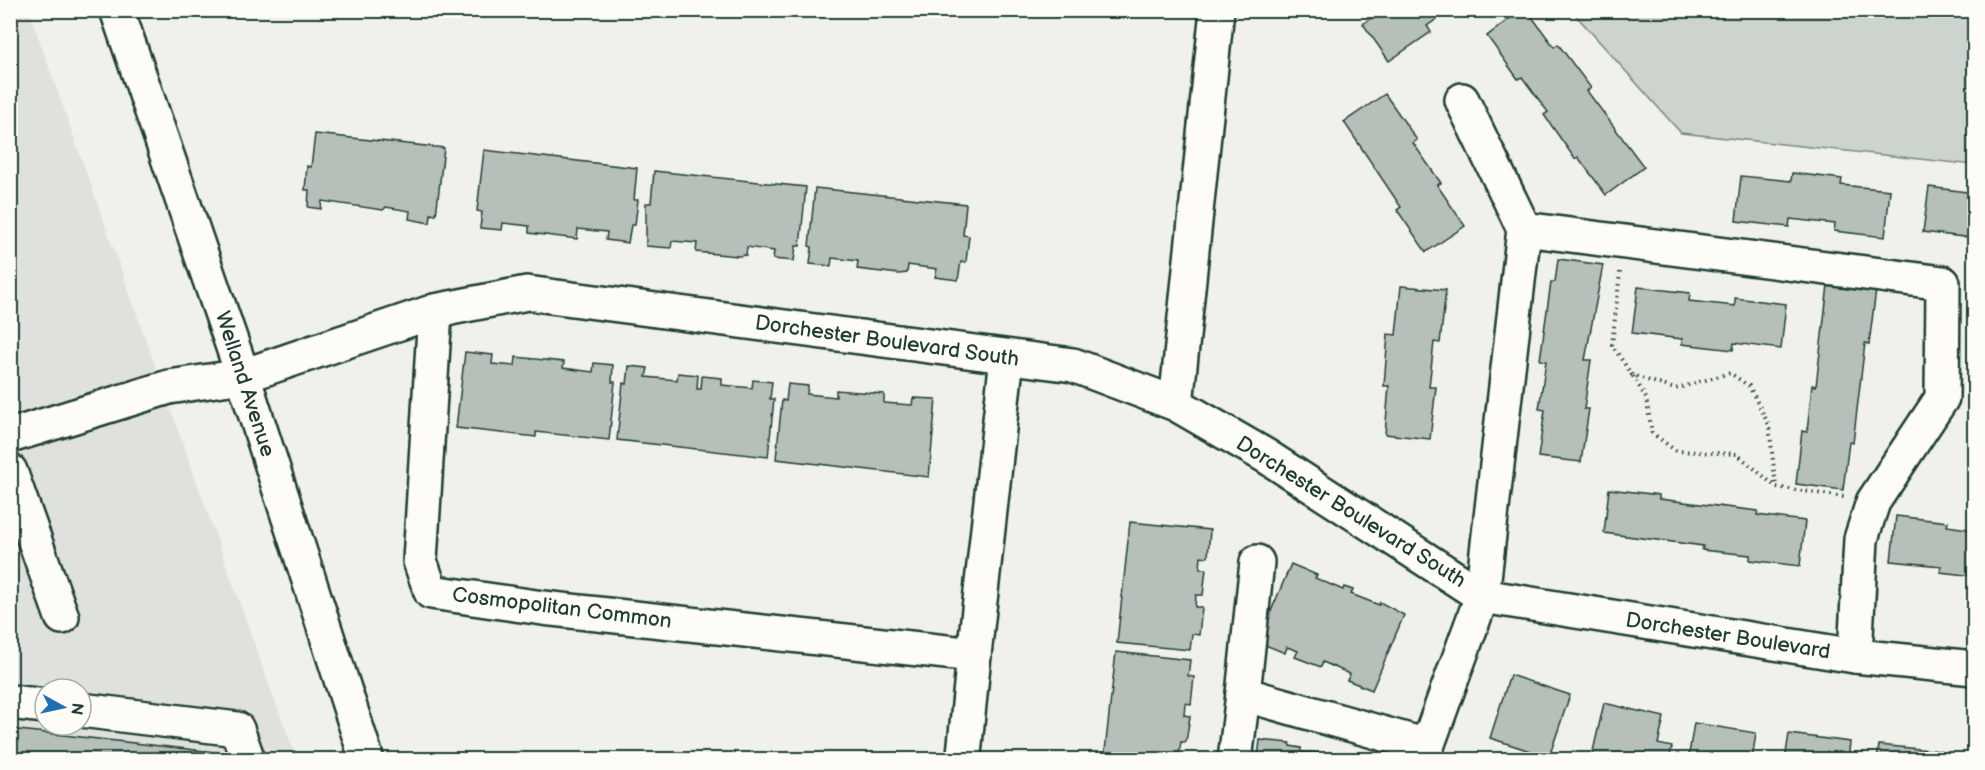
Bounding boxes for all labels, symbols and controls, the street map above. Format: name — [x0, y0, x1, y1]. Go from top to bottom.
street label: Welland Avenue — [210, 308, 280, 460]
street label: Dorchester Boulevard South — [753, 310, 1021, 372]
street label: Dorchester Boulevard South — [1231, 431, 1471, 593]
street label: Cosmopolitan Common — [451, 582, 673, 634]
street label: Dorchester Boulevard — [1624, 607, 1832, 665]
north arrow — [33, 677, 93, 737]
text: N — [66, 702, 87, 716]

